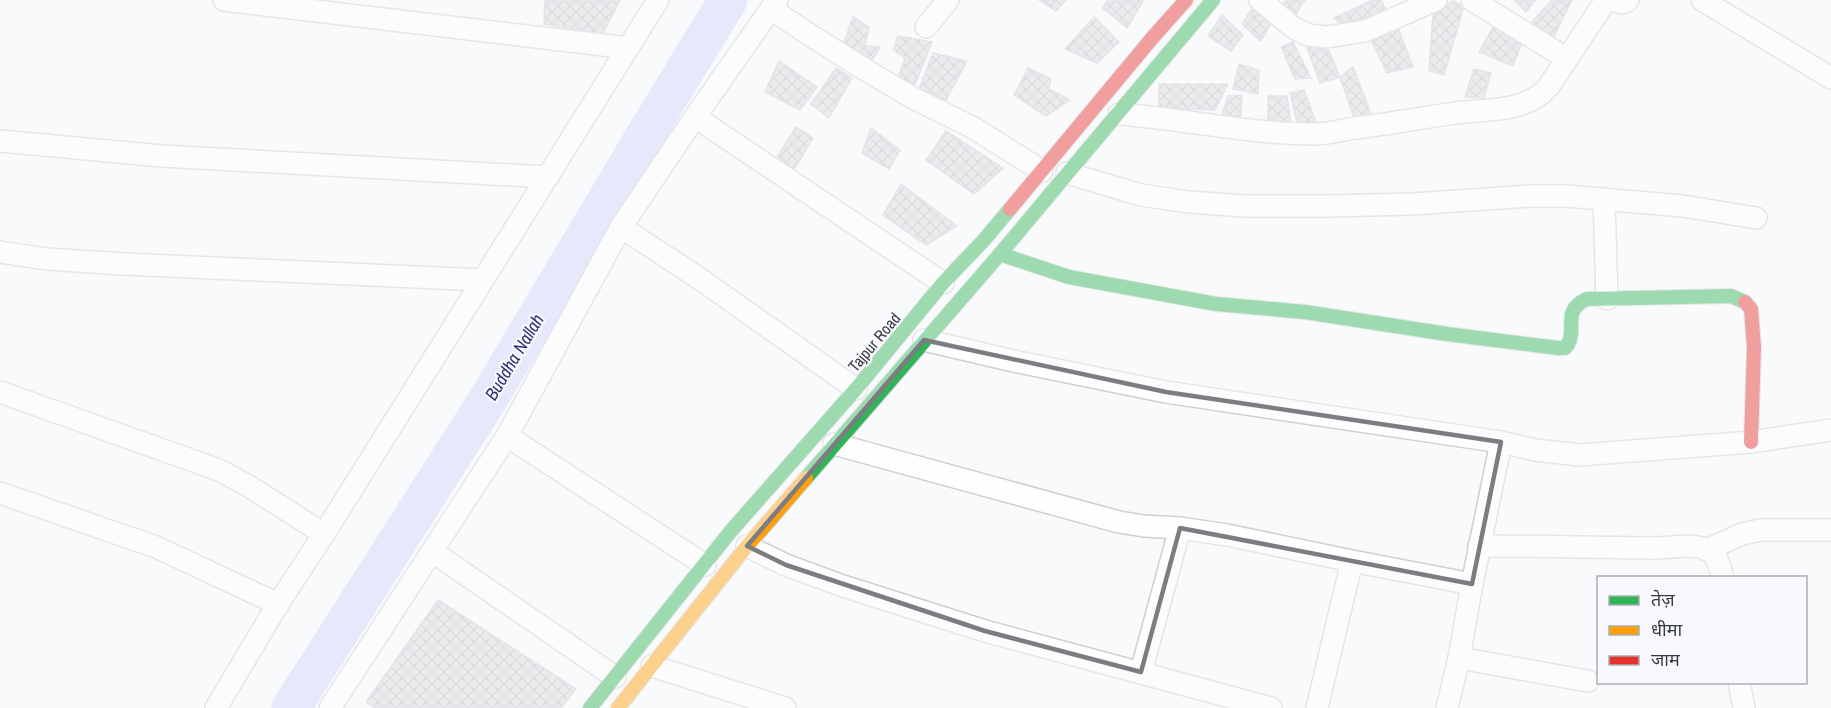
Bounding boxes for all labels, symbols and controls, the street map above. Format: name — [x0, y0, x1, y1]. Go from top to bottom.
street label: Tajpur Road — [843, 308, 905, 376]
water label: Buddha Nallah — [478, 309, 550, 405]
legend — [1597, 576, 1807, 684]
text: तेज़ — [1651, 587, 1675, 612]
text: धीमा — [1651, 617, 1682, 642]
text: जाम — [1651, 647, 1681, 672]

